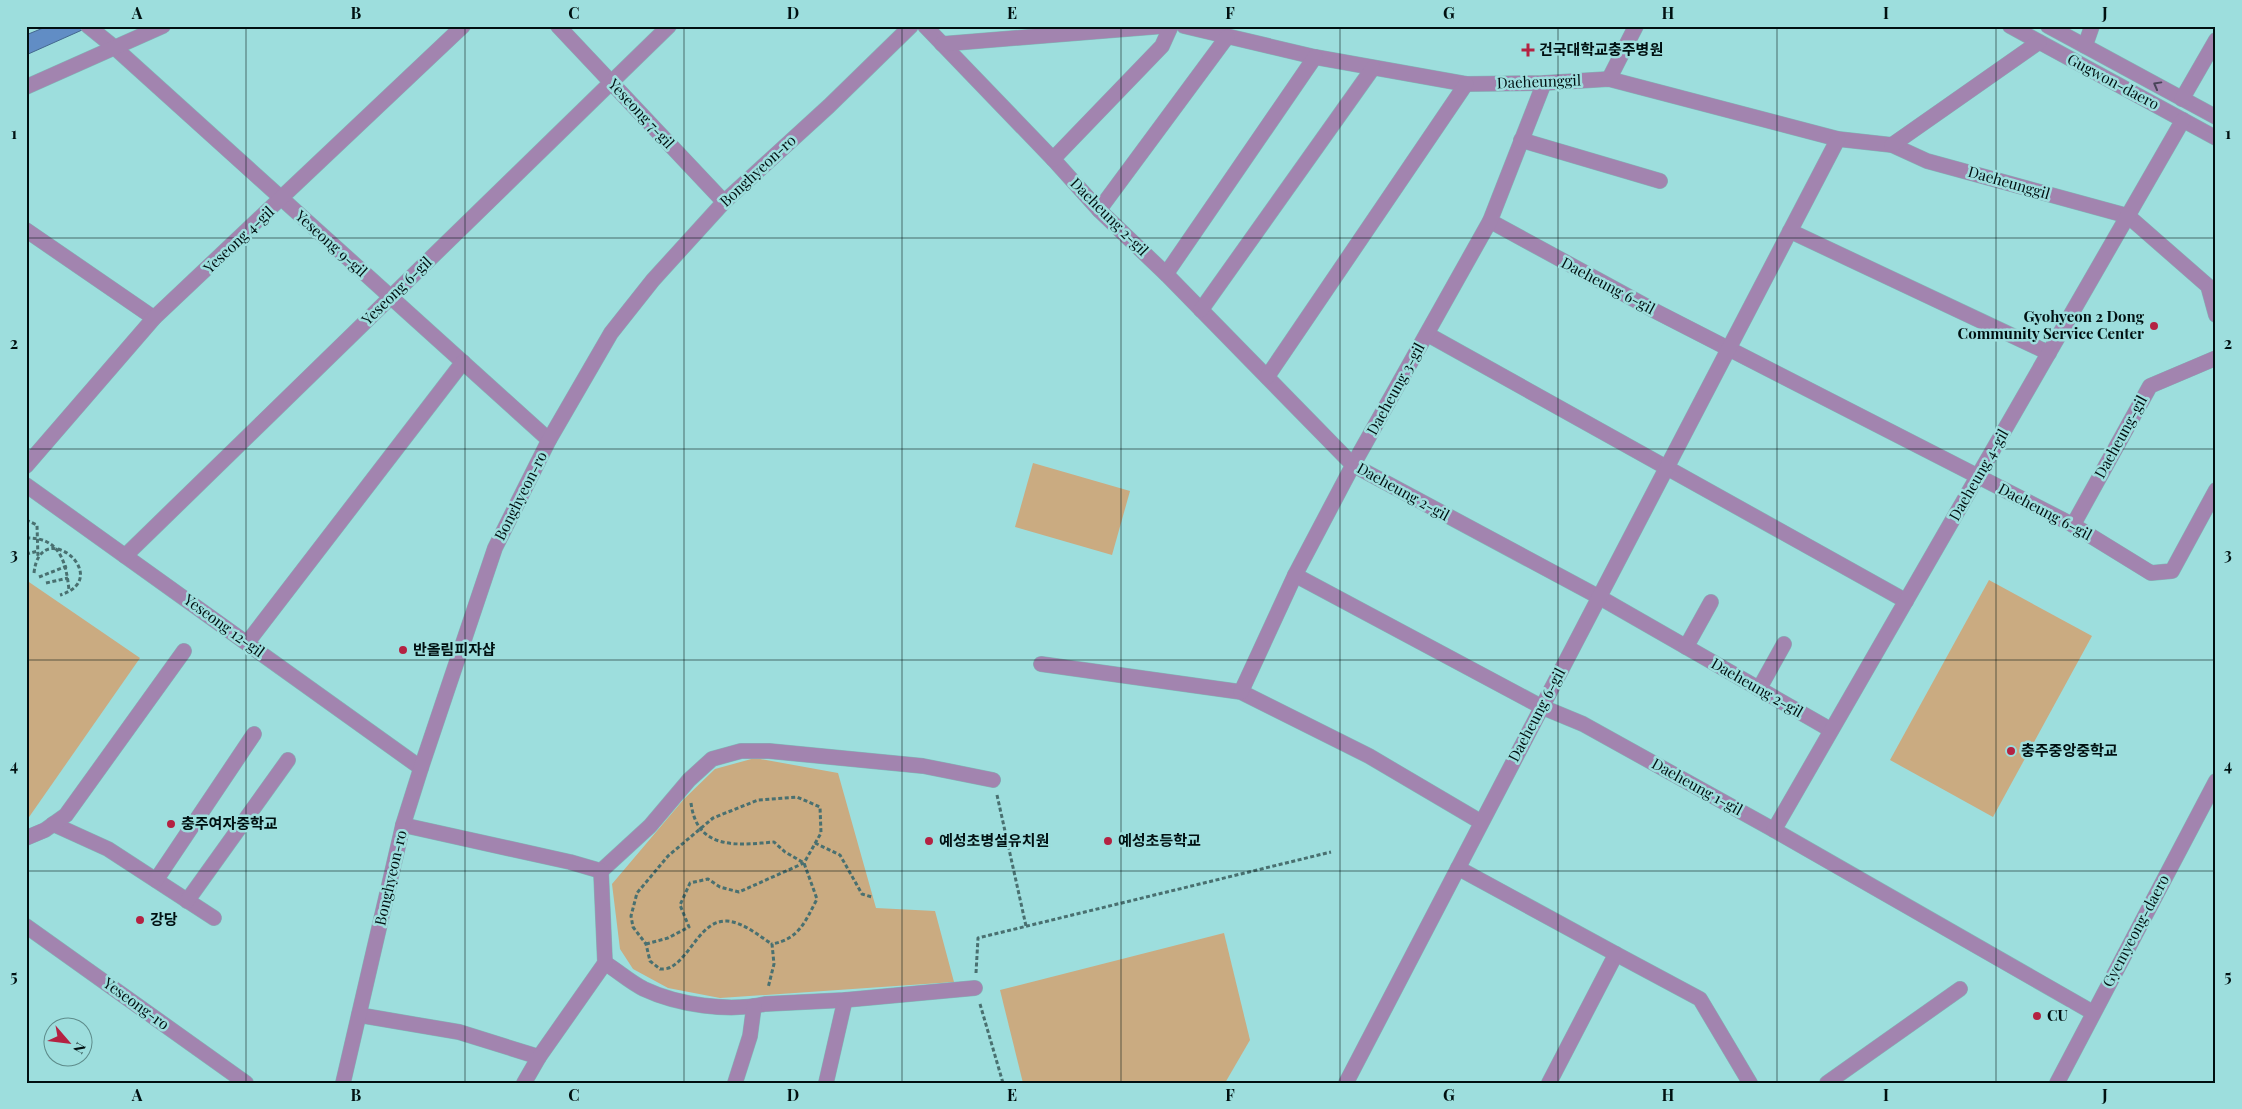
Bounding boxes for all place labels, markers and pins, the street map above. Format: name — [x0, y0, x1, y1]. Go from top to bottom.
place label: 건국대학교충주병원 — [1539, 39, 1663, 59]
marker: 건국대학교충주병원 — [1521, 43, 1535, 57]
place label: Gyohyeon 2 Dong Community Service Center — [1958, 306, 2145, 343]
marker: Gyohyeon 2 Dong Community Service Center — [2148, 320, 2160, 332]
place label: 반올림피자샵 — [413, 639, 496, 659]
marker: 반올림피자샵 — [397, 644, 409, 656]
place label: 충주중앙중학교 — [2021, 740, 2118, 760]
marker: 충주중앙중학교 — [2005, 745, 2017, 757]
place label: 충주여자중학교 — [181, 813, 278, 833]
marker: 충주여자중학교 — [165, 818, 177, 830]
place label: 예성초병설유치원 — [939, 830, 1049, 850]
place label: 예성초등학교 — [1118, 830, 1201, 850]
marker: 예성초병설유치원 — [923, 835, 935, 847]
marker: 예성초등학교 — [1102, 835, 1114, 847]
place label: 강당 — [150, 909, 178, 929]
marker: 강당 — [134, 914, 146, 926]
place label: CU — [2047, 1005, 2069, 1025]
marker: CU — [2031, 1010, 2043, 1022]

